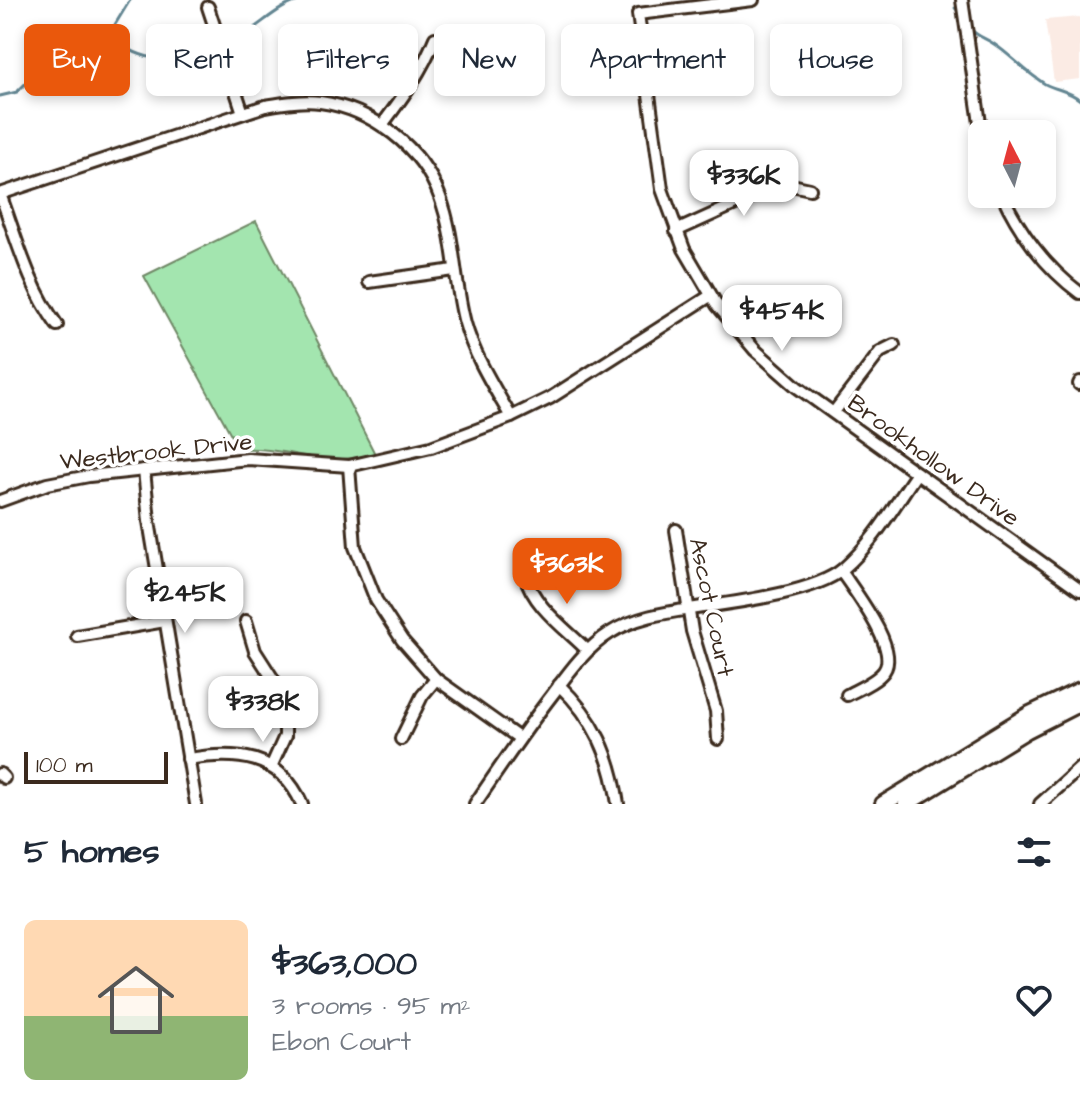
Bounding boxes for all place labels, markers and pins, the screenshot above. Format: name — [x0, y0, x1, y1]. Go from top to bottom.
pin: $336K — [688, 150, 800, 218]
pin: $454K — [726, 285, 838, 353]
pin: $363K — [511, 538, 623, 606]
pin: $245K — [129, 567, 241, 635]
pin: $338K — [207, 676, 319, 744]

